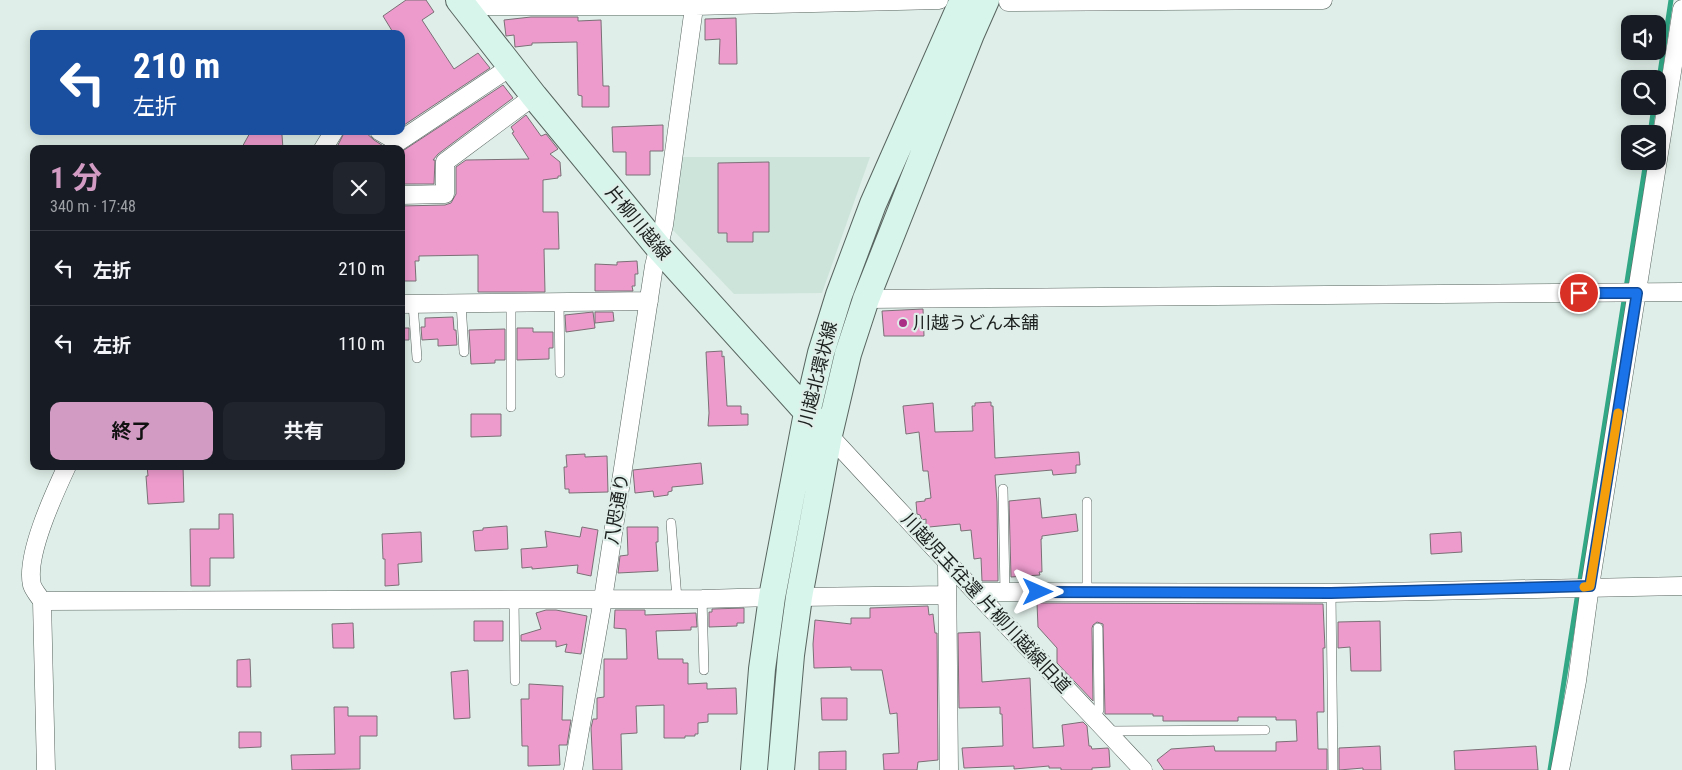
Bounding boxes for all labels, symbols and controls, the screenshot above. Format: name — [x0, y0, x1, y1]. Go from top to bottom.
map controls — [1621, 15, 1666, 170]
button: sound — [1621, 15, 1666, 60]
text: 210 m — [133, 46, 220, 87]
icon: left — [50, 50, 115, 115]
button: search — [1621, 70, 1666, 115]
text: 左折 — [133, 94, 177, 119]
button: layers — [1621, 125, 1666, 170]
text: 1 分 — [50, 160, 102, 195]
button: close — [333, 162, 385, 214]
street label: 片柳川越線 — [601, 181, 675, 264]
text: 340 m · 17:48 — [50, 197, 136, 216]
icon: left — [50, 254, 78, 282]
text: 210 m — [338, 257, 385, 280]
text: 左折 — [93, 259, 131, 282]
pin — [1558, 272, 1600, 314]
icon: arrive — [1565, 279, 1593, 307]
place label: 川越うどん本舗 — [913, 312, 1039, 333]
marker: 川越うどん本舗 — [897, 317, 909, 329]
street label: 川越北環状線 — [794, 319, 841, 429]
icon: left — [50, 329, 78, 357]
text: 110 m — [338, 332, 385, 355]
text: 左折 — [93, 334, 131, 357]
button: 終了 — [50, 402, 213, 460]
button: 共有 — [223, 402, 385, 460]
street label: 八咫通り — [601, 472, 633, 546]
street label: 川越児玉往還 片柳川越線旧道 — [897, 508, 1075, 697]
position arrow — [1011, 565, 1063, 617]

